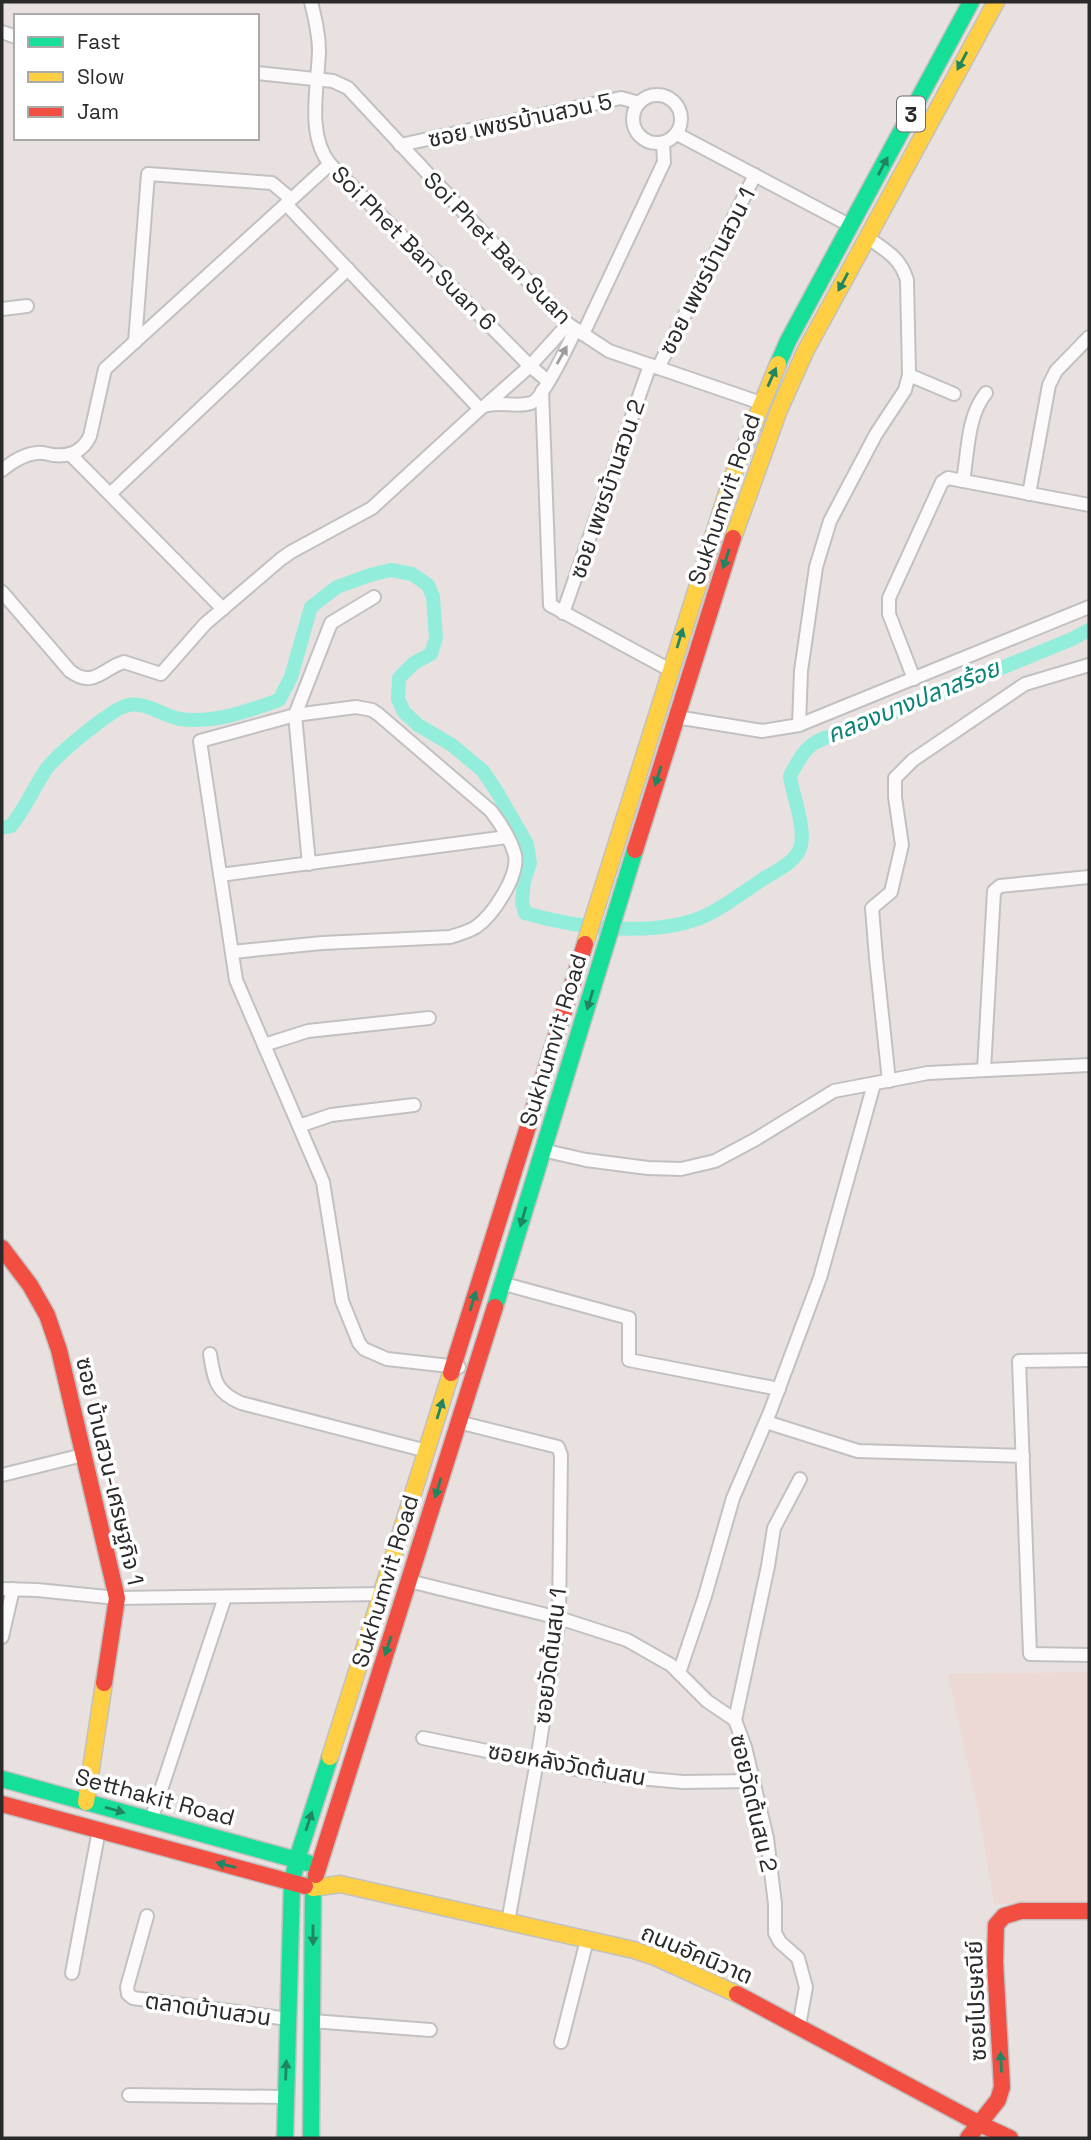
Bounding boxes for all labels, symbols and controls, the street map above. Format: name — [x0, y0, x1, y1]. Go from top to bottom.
legend — [14, 14, 259, 140]
text: Fast — [77, 28, 121, 55]
one-way arrow — [957, 52, 969, 72]
text: Slow — [77, 63, 125, 90]
street label: ซอย เพชรบ้านสวน 5 — [425, 86, 615, 154]
road number: 3 — [897, 96, 925, 132]
text: Jam — [77, 98, 119, 125]
one-way arrow — [877, 156, 889, 176]
street label: Soi Phet Ban Suan 6 — [326, 160, 502, 336]
street label: Soi Phet Ban Suan — [418, 166, 578, 330]
street label: ซอย เพชรบ้านสวน 1 — [652, 183, 762, 359]
one-way arrow — [837, 272, 849, 292]
one-way arrow — [556, 345, 568, 365]
one-way arrow — [766, 367, 778, 387]
street label: ซอย เพชรบ้านสวน 2 — [562, 395, 652, 583]
street label: Sukhumvit Road — [681, 410, 767, 588]
one-way arrow — [720, 548, 731, 569]
one-way arrow — [675, 627, 686, 648]
water label: คลองบางปลาสร้อย — [822, 652, 1006, 750]
one-way arrow — [652, 766, 663, 787]
street label: Sukhumvit Road — [512, 950, 594, 1130]
one-way arrow — [584, 989, 594, 1010]
one-way arrow — [518, 1207, 528, 1228]
one-way arrow — [469, 1291, 479, 1312]
street label: ซอย บ้านสวน-เศรษฐกิจ 1 — [69, 1354, 151, 1588]
one-way arrow — [435, 1398, 445, 1419]
one-way arrow — [432, 1477, 443, 1498]
street label: Sukhumvit Road — [344, 1491, 426, 1671]
street label: ซอยวัดต้นสน 1 — [527, 1586, 573, 1726]
one-way arrow — [383, 1635, 393, 1656]
street label: ซอยวัดต้นสน 2 — [724, 1731, 784, 1875]
street label: ซอยหลังวัดต้นสน — [486, 1735, 648, 1793]
street label: Setthakit Road — [72, 1761, 238, 1833]
one-way arrow — [104, 1805, 126, 1816]
one-way arrow — [304, 1810, 315, 1831]
one-way arrow — [215, 1859, 237, 1870]
street label: ถนนอัคนิวาต — [636, 1917, 758, 1991]
one-way arrow — [307, 1924, 319, 1946]
street label: ซอยไปรษณีย์ — [959, 1940, 993, 2062]
street label: ตลาดบ้านสวน — [143, 1985, 273, 2033]
one-way arrow — [996, 2051, 1007, 2073]
one-way arrow — [280, 2059, 292, 2081]

